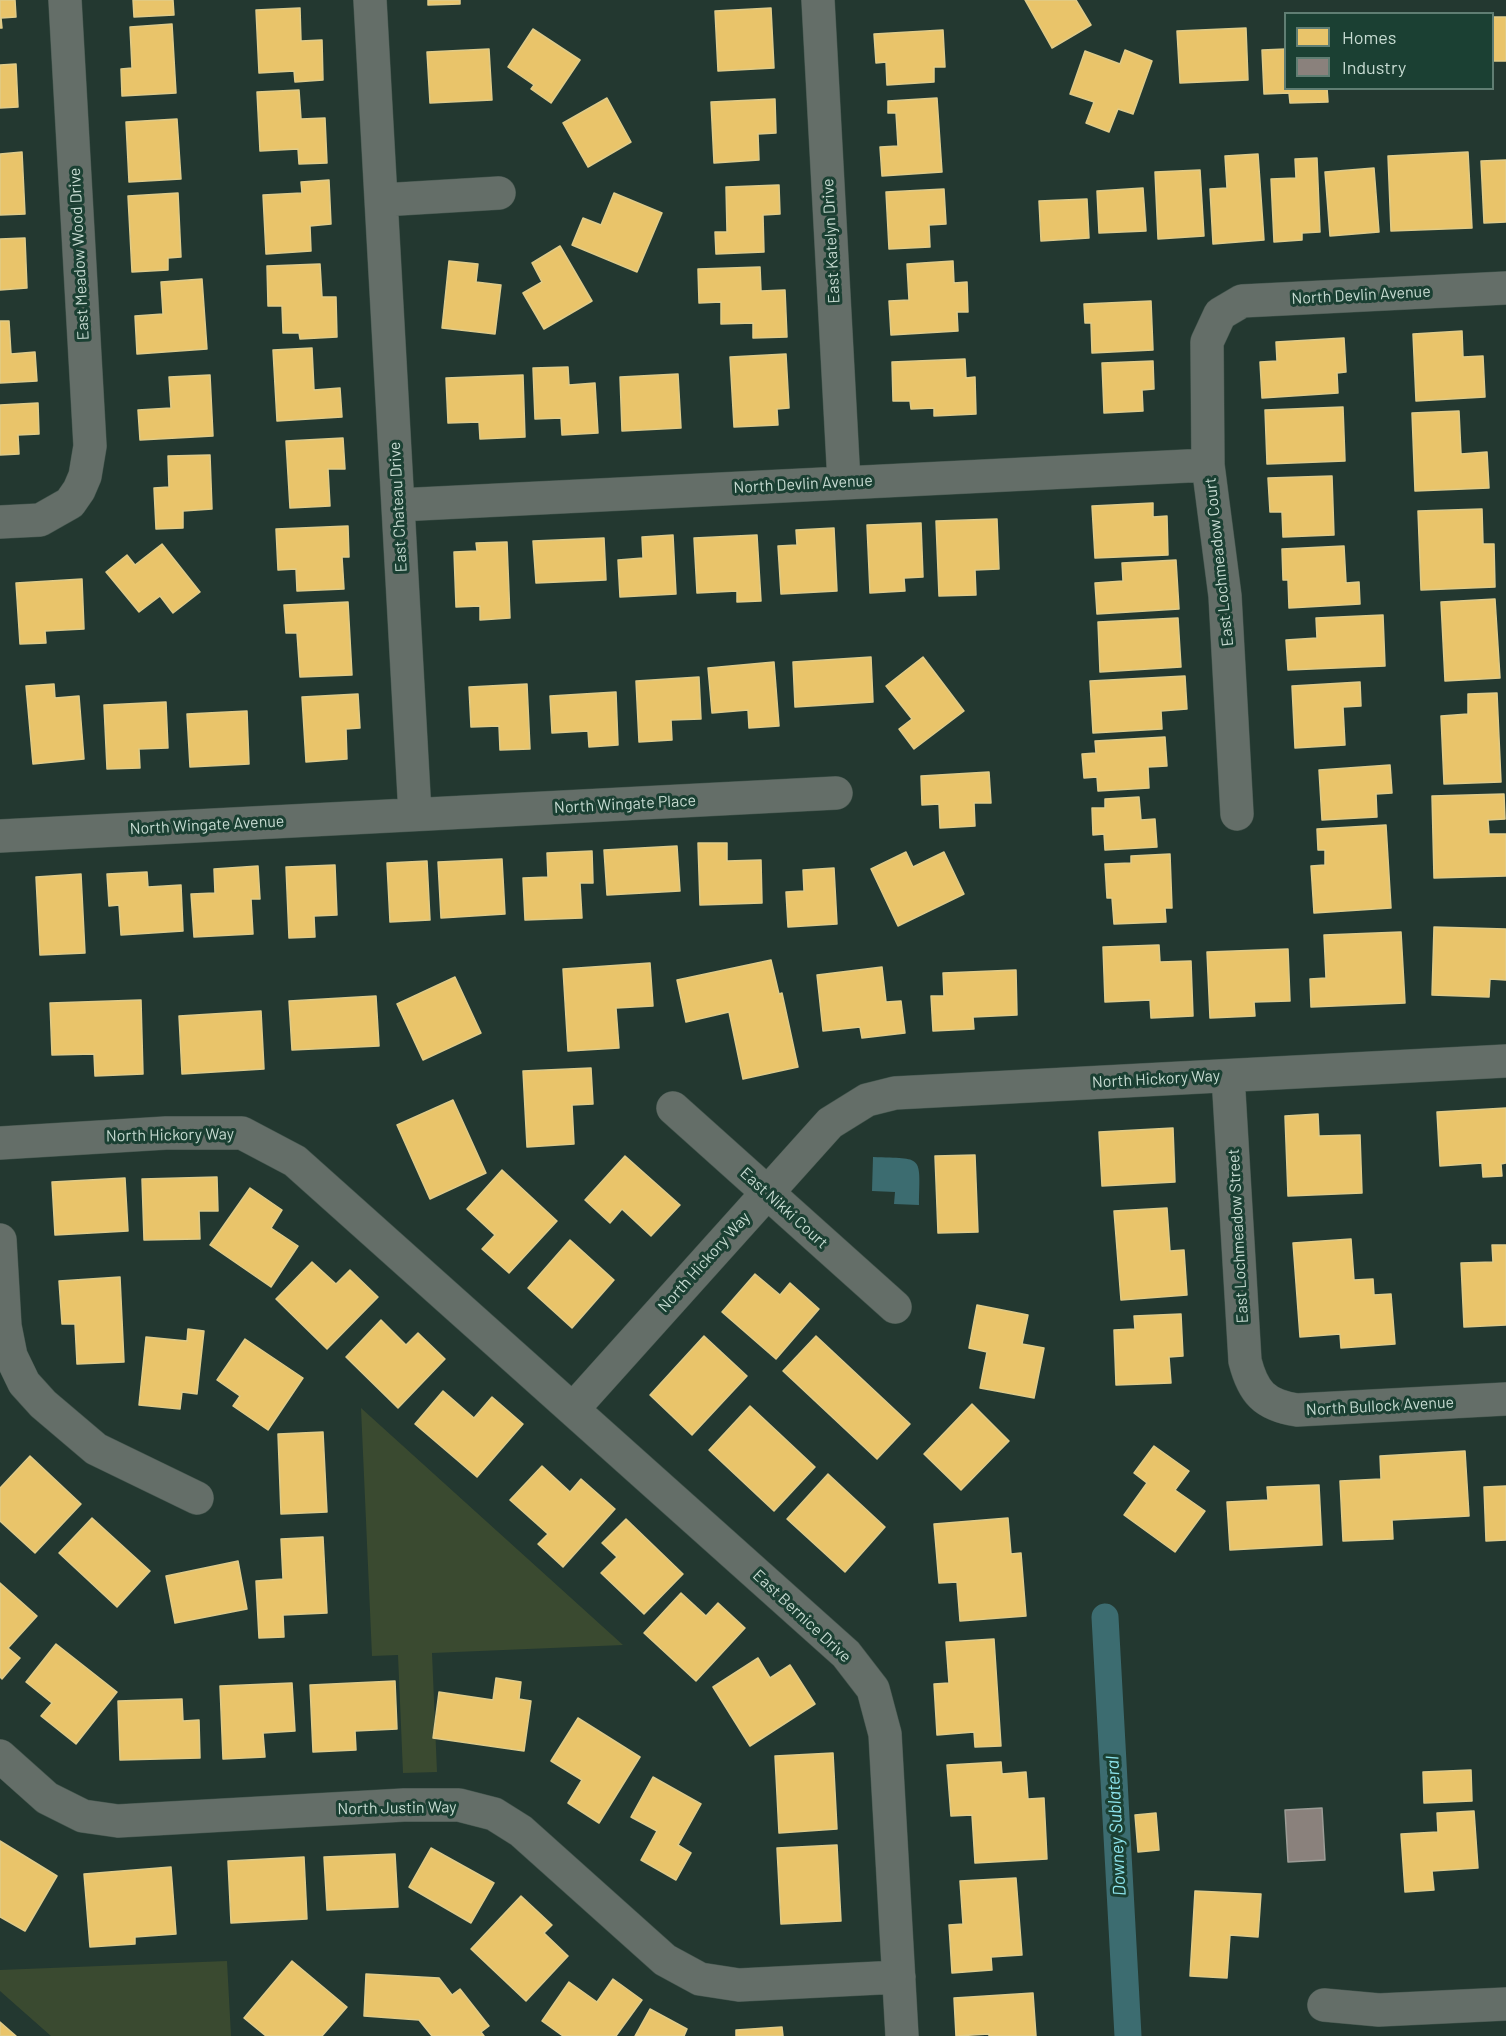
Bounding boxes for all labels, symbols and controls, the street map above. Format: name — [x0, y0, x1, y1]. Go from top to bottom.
legend — [1284, 12, 1494, 90]
text: Homes — [1342, 26, 1396, 48]
text: Industry — [1342, 56, 1406, 78]
street label: East Meadow Wood Drive — [65, 167, 93, 341]
street label: East Katelyn Drive — [818, 178, 844, 304]
street label: North Devlin Avenue — [1291, 282, 1431, 308]
street label: East Chateau Drive — [385, 441, 411, 573]
street label: North Devlin Avenue — [733, 471, 873, 497]
street label: East Lochmeadow Court — [1201, 477, 1237, 647]
street label: North Wingate Place — [554, 791, 696, 817]
street label: North Wingate Avenue — [129, 811, 285, 839]
street label: North Hickory Way — [1092, 1066, 1220, 1092]
street label: North Hickory Way — [106, 1124, 234, 1146]
street label: East Lochmeadow Street — [1224, 1148, 1252, 1324]
street label: East Nikki Court — [736, 1164, 832, 1252]
street label: North Hickory Way — [654, 1208, 754, 1316]
street label: North Bullock Avenue — [1306, 1393, 1454, 1419]
street label: East Bernice Drive — [749, 1566, 855, 1666]
water label: Downey Sublateral — [1102, 1755, 1130, 1897]
street label: North Justin Way — [337, 1797, 457, 1819]

